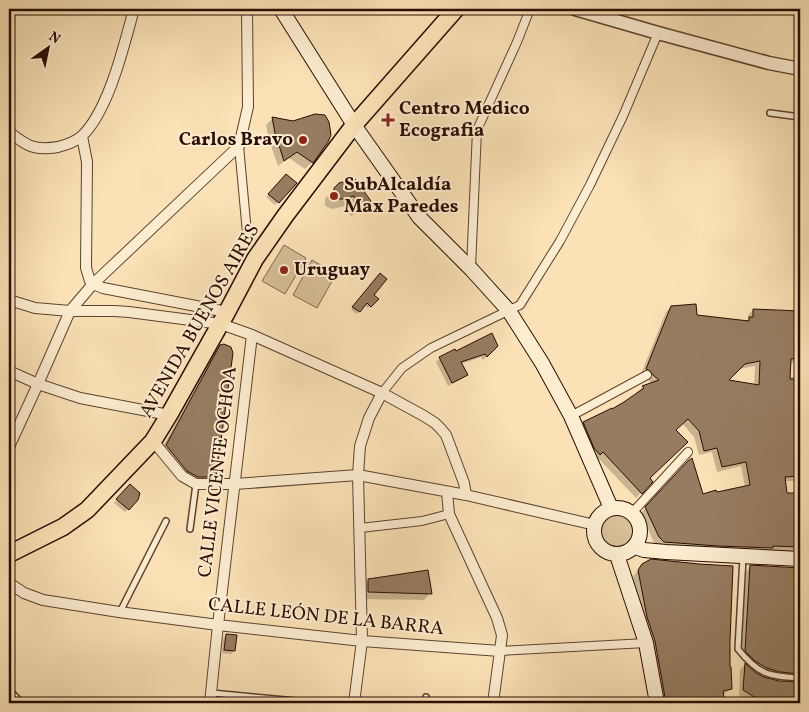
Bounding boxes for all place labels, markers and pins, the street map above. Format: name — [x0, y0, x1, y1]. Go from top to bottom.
place label: Centro Medico Ecografia — [399, 96, 530, 144]
marker: Centro Medico Ecografia — [381, 113, 395, 127]
place label: Carlos Bravo — [179, 127, 293, 153]
marker: Carlos Bravo — [297, 134, 309, 146]
place label: SubAlcaldía Max Paredes — [344, 172, 459, 220]
marker: SubAlcaldía Max Paredes — [328, 190, 340, 202]
place label: Uruguay — [294, 257, 370, 283]
marker: Uruguay — [278, 264, 290, 276]

